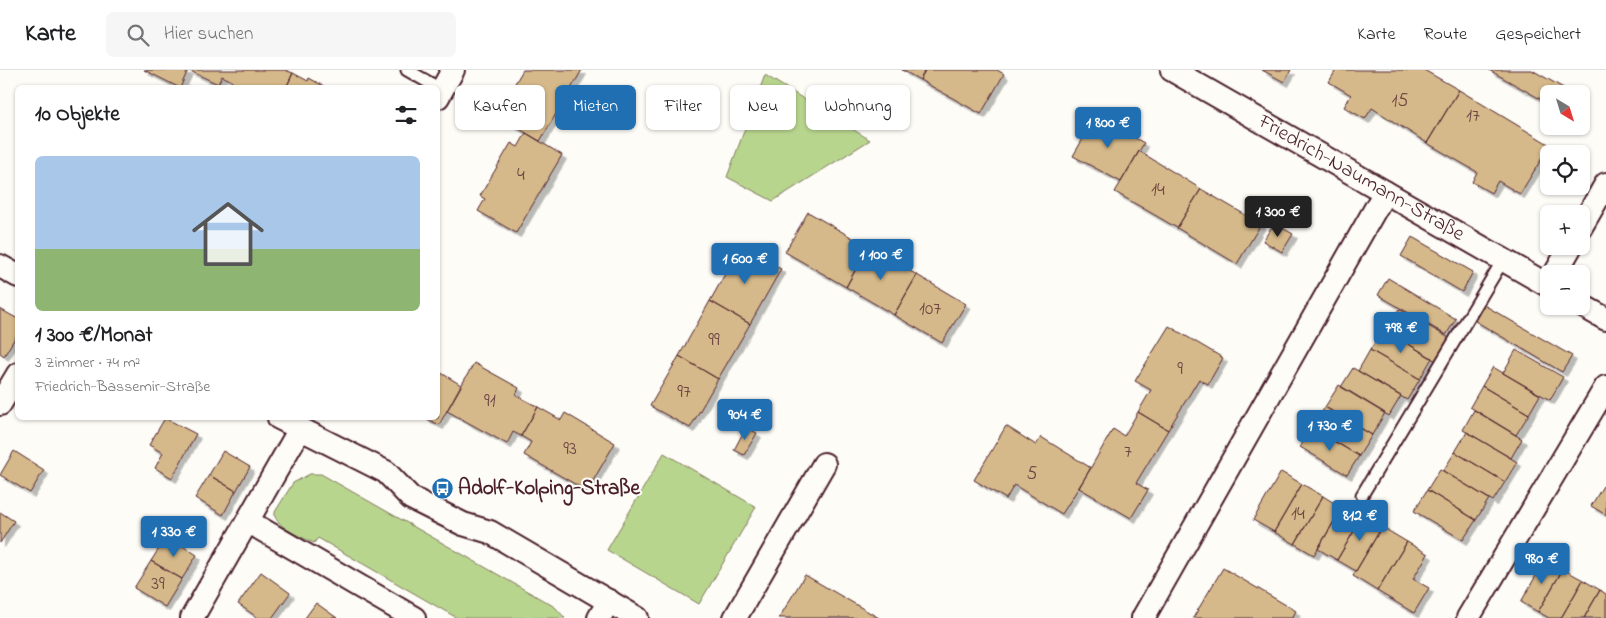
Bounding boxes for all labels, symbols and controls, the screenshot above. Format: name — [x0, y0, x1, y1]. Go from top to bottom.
search box — [106, 12, 456, 57]
text: Karte — [25, 17, 76, 52]
icon: search — [124, 21, 152, 49]
text: Hier suchen — [164, 21, 253, 48]
text: Karte — [1357, 22, 1395, 48]
text: Route — [1423, 22, 1467, 48]
text: Gespeichert — [1495, 22, 1581, 48]
chip: Kaufen — [455, 85, 545, 130]
chip: Mieten — [555, 85, 636, 130]
chip: Filter — [646, 85, 720, 130]
chip: Neu — [730, 85, 796, 130]
chip: Wohnung — [806, 85, 910, 130]
north arrow — [1540, 85, 1590, 135]
map controls — [1540, 85, 1590, 315]
house number: 15 — [1392, 88, 1409, 115]
text: 10 Objekte — [35, 100, 120, 130]
icon: filters — [392, 101, 420, 129]
house number: 17 — [1466, 103, 1480, 130]
pin: 1 800 € — [1062, 106, 1154, 149]
street label: Friedrich-Naumann-Straße — [1252, 107, 1470, 250]
text: 1 800 € — [1086, 111, 1130, 135]
button: locate — [1540, 145, 1590, 195]
house number: 4 — [517, 162, 525, 189]
house number: 14 — [1151, 177, 1165, 204]
icon: home — [183, 189, 273, 279]
pin: 1 300 € — [1232, 196, 1324, 238]
text: 1 300 € — [1256, 200, 1300, 224]
button: + — [1540, 205, 1590, 255]
pin: 1 100 € — [835, 238, 927, 281]
pin: 1 600 € — [699, 242, 791, 285]
text: 1 100 € — [859, 243, 903, 267]
text: 1 600 € — [722, 247, 768, 271]
button: − — [1540, 265, 1590, 315]
house number: 107 — [919, 296, 941, 323]
pin: 798 € — [1366, 312, 1436, 354]
text: 798 € — [1385, 316, 1417, 340]
text: 1 300 €/Monat — [35, 321, 153, 351]
house number: 99 — [708, 327, 720, 354]
text: 3 Zimmer · 74 m² — [35, 351, 140, 375]
house number: 9 — [1177, 356, 1183, 383]
text: Friedrich-Bassemir-Straße — [35, 375, 211, 399]
house number: 97 — [677, 379, 691, 406]
house number: 91 — [484, 388, 496, 415]
pin: 904 € — [710, 398, 780, 441]
text: 904 € — [728, 403, 762, 427]
pin: 1 730 € — [1284, 410, 1376, 452]
text: 1 730 € — [1308, 414, 1352, 438]
house number: 93 — [563, 436, 577, 463]
house number: 7 — [1124, 439, 1132, 466]
house number: 5 — [1027, 461, 1038, 488]
place label: Adolf-Kolping-Straße — [458, 474, 640, 506]
bus stop icon: Adolf-Kolping-Straße — [430, 477, 454, 501]
pin: 812 € — [1325, 500, 1395, 542]
house number: 14 — [1291, 501, 1305, 528]
text: 812 € — [1343, 504, 1377, 528]
pin: 1 330 € — [128, 516, 220, 558]
text: 1 330 € — [152, 520, 196, 544]
pin: 980 € — [1507, 542, 1577, 585]
text: 980 € — [1526, 547, 1558, 571]
house number: 39 — [151, 571, 165, 598]

